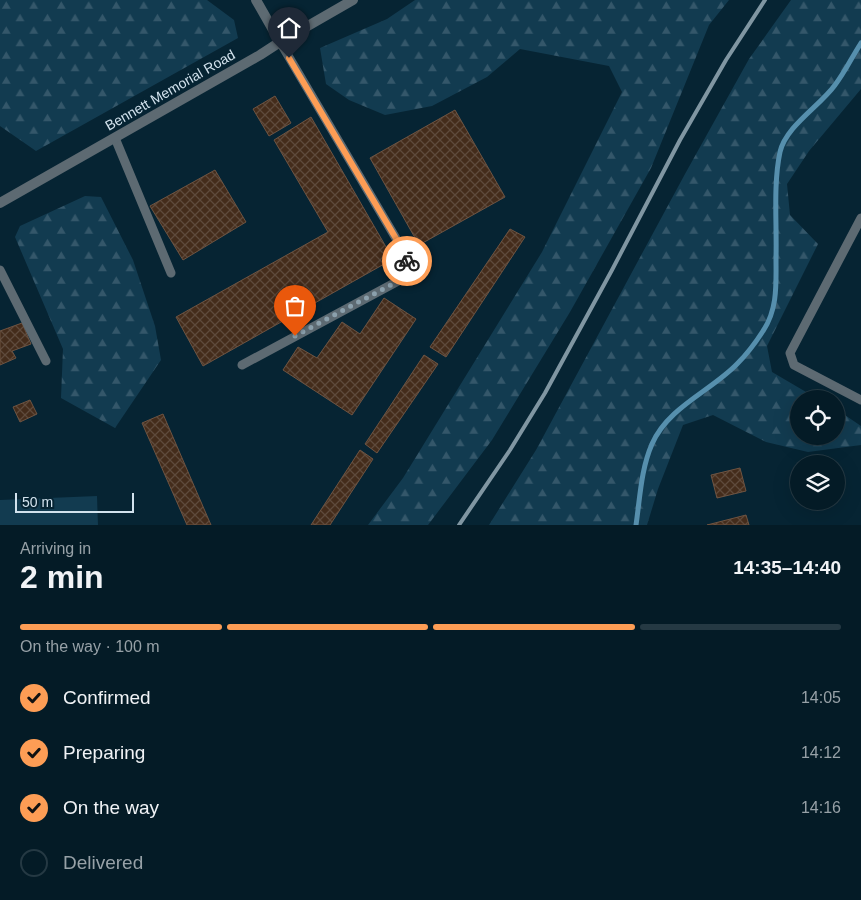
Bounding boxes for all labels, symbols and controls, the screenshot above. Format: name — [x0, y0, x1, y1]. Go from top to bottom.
pin — [268, 7, 310, 58]
icon: home — [275, 14, 303, 42]
street label: Bennett Memorial Road — [102, 46, 238, 134]
courier — [382, 236, 432, 286]
icon: bike — [393, 247, 421, 275]
pin — [274, 285, 316, 336]
icon: bag — [281, 292, 309, 320]
map controls — [790, 390, 845, 510]
button: locate — [790, 390, 845, 445]
button: layers — [790, 455, 845, 510]
scale bar — [15, 490, 134, 513]
text: 50 m — [22, 494, 53, 510]
text: Arriving in — [20, 540, 91, 557]
text: 14:35–14:40 — [733, 557, 841, 578]
text: 2 min — [20, 559, 104, 595]
text: On the way · 100 m — [20, 638, 160, 655]
icon: check — [20, 684, 48, 712]
text: Confirmed — [63, 687, 151, 708]
text: 14:05 — [801, 689, 841, 706]
icon: check — [20, 739, 48, 767]
text: Preparing — [63, 742, 145, 763]
text: 14:12 — [801, 744, 841, 761]
icon: check — [20, 794, 48, 822]
text: On the way — [63, 797, 159, 818]
text: 14:16 — [801, 799, 841, 816]
text: Delivered — [63, 852, 143, 873]

